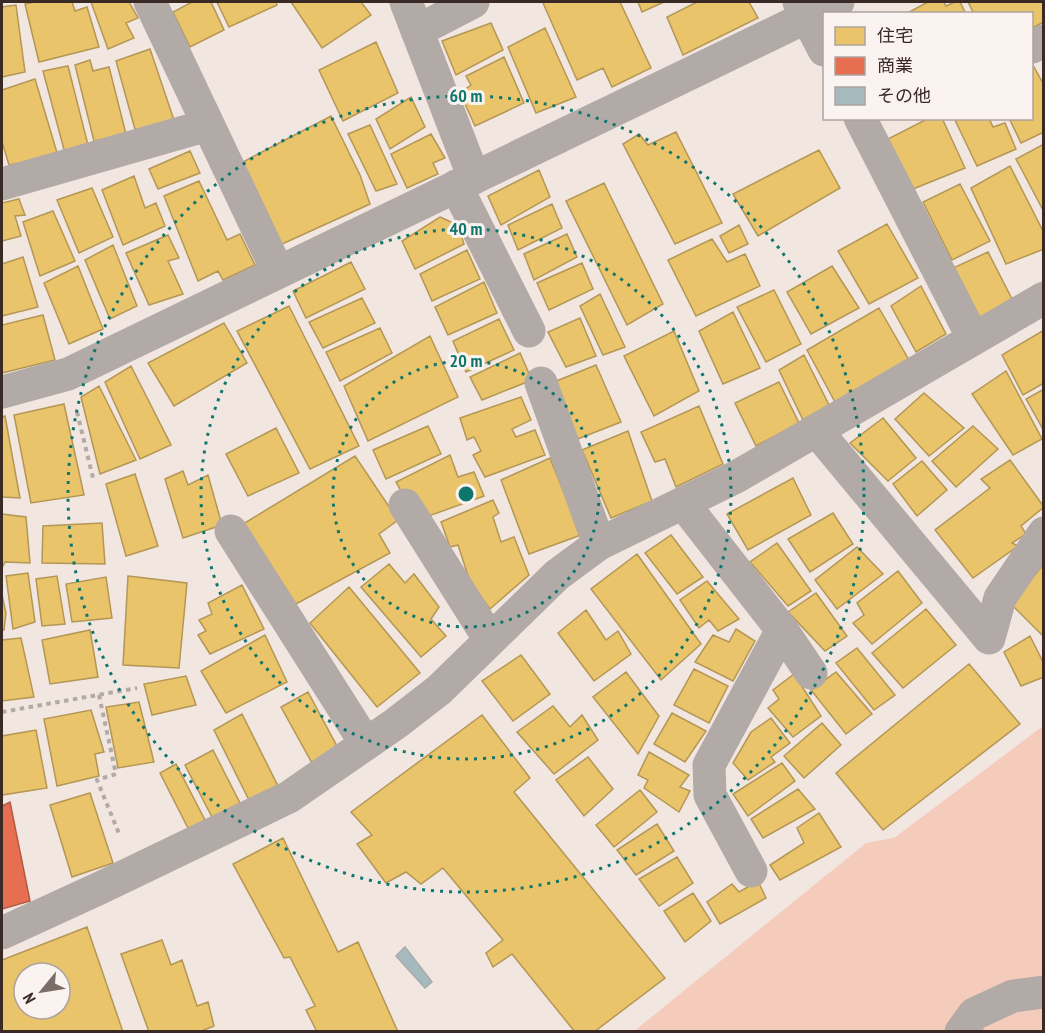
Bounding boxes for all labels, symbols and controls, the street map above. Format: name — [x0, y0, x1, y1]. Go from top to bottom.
legend — [823, 12, 1033, 120]
text: 住宅 — [877, 24, 913, 47]
text: 商業 — [877, 54, 913, 77]
text: 60 m — [450, 84, 482, 107]
text: その他 — [877, 84, 931, 107]
text: 40 m — [450, 217, 482, 240]
text: 20 m — [450, 349, 482, 372]
centre of rings — [456, 484, 476, 504]
north arrow — [12, 961, 72, 1021]
text: N — [18, 990, 40, 1007]

